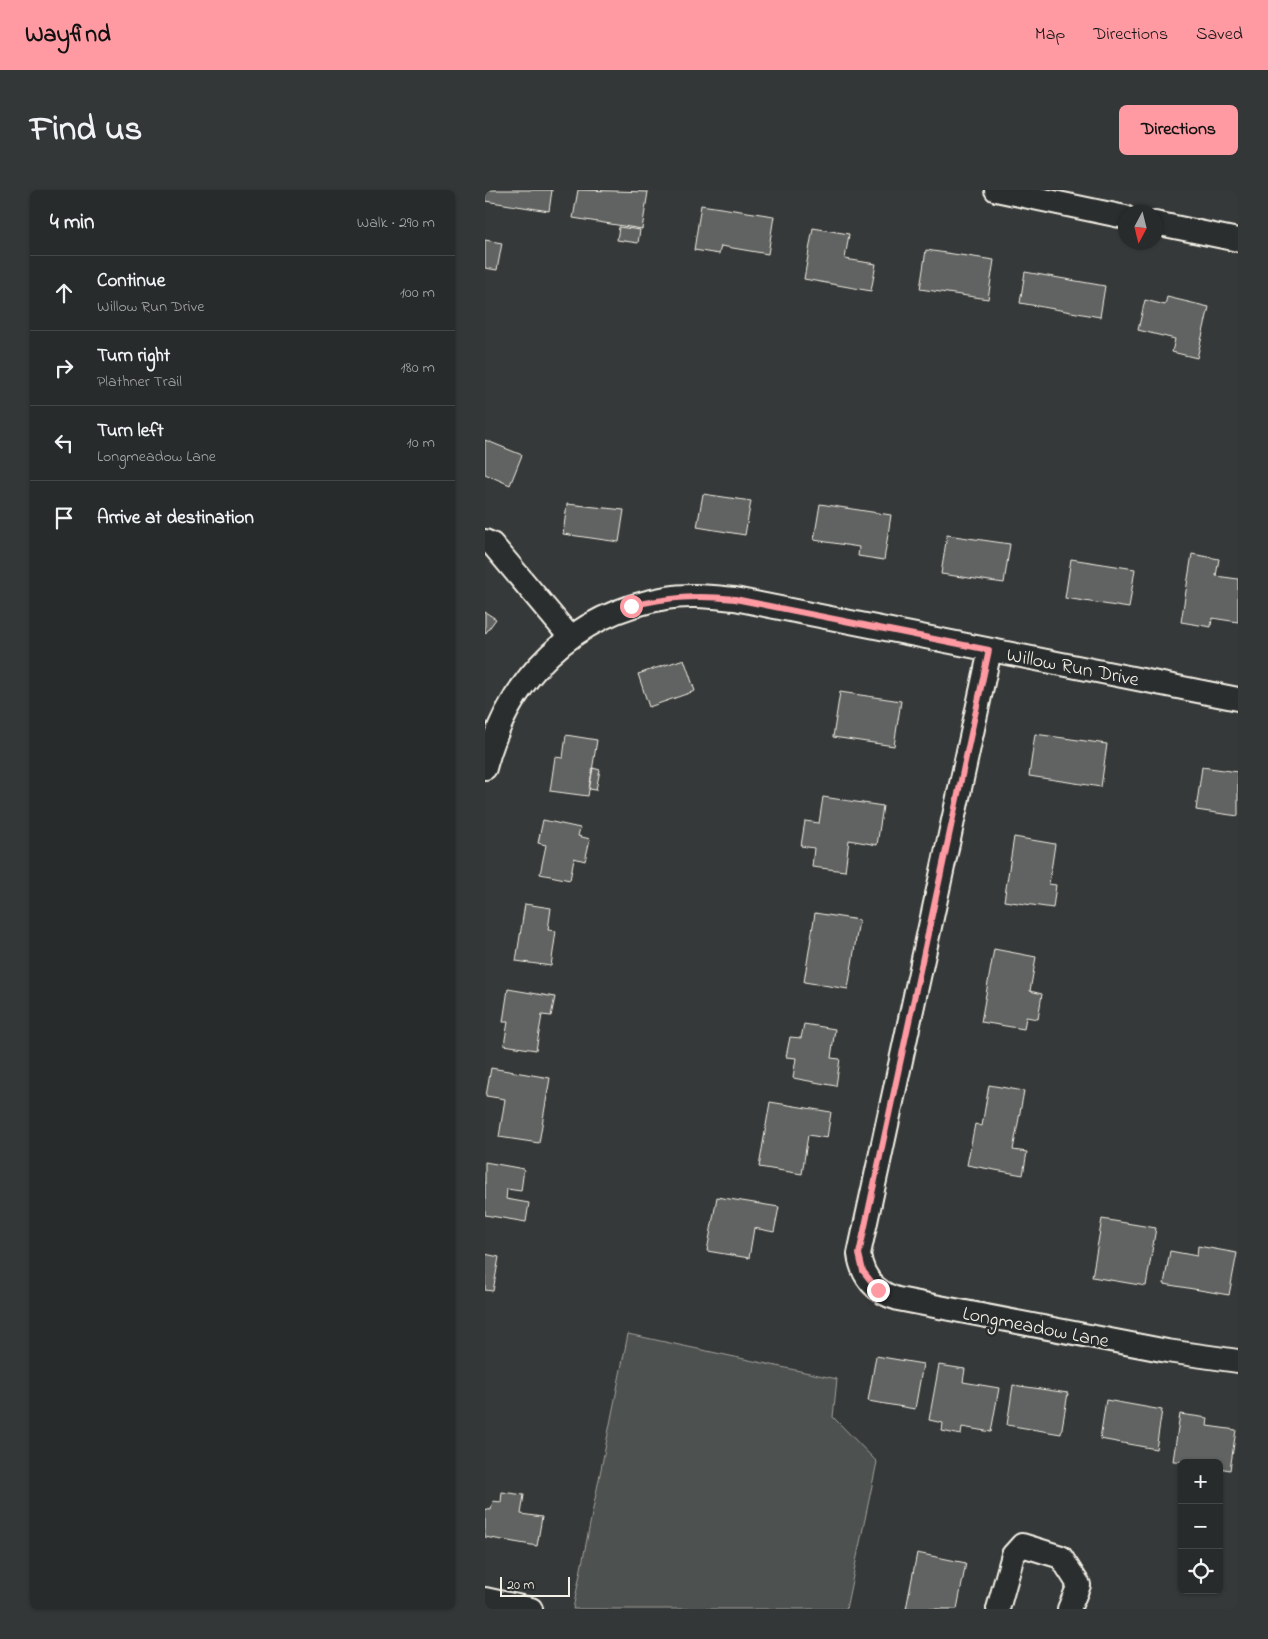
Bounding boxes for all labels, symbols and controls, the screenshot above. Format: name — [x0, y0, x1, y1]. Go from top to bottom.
text: Wayfind — [25, 18, 111, 53]
text: Map — [1035, 22, 1065, 48]
text: Directions — [1093, 22, 1168, 48]
text: Saved — [1196, 22, 1243, 48]
text: Find us — [30, 105, 142, 156]
button: Directions — [1119, 105, 1238, 155]
north arrow — [1118, 205, 1163, 250]
text: 4 min — [50, 208, 94, 238]
text: Walk · 290 m — [357, 211, 435, 235]
text: Continue — [97, 268, 165, 295]
icon: ahead — [50, 279, 78, 307]
text: 100 m — [400, 281, 435, 305]
text: Willow Run Drive — [97, 295, 205, 319]
text: Turn right — [97, 343, 170, 370]
icon: right — [50, 354, 78, 382]
text: 180 m — [401, 356, 435, 380]
text: Plathner Trail — [97, 370, 182, 394]
text: Turn left — [97, 418, 164, 445]
icon: left — [50, 429, 78, 457]
text: 10 m — [407, 431, 435, 455]
text: Longmeadow Lane — [97, 445, 216, 469]
icon: arrive — [50, 504, 78, 532]
text: Arrive at destination — [97, 505, 254, 532]
route start — [620, 595, 643, 618]
street label: Willow Run Drive — [1004, 641, 1141, 696]
route end — [867, 1279, 890, 1302]
street label: Longmeadow Lane — [960, 1300, 1111, 1358]
map controls — [1178, 1459, 1223, 1594]
button: + — [1178, 1459, 1223, 1504]
button: − — [1178, 1504, 1223, 1549]
button: locate — [1178, 1549, 1223, 1594]
scale bar — [500, 1574, 570, 1597]
text: 20 m — [507, 1575, 534, 1596]

